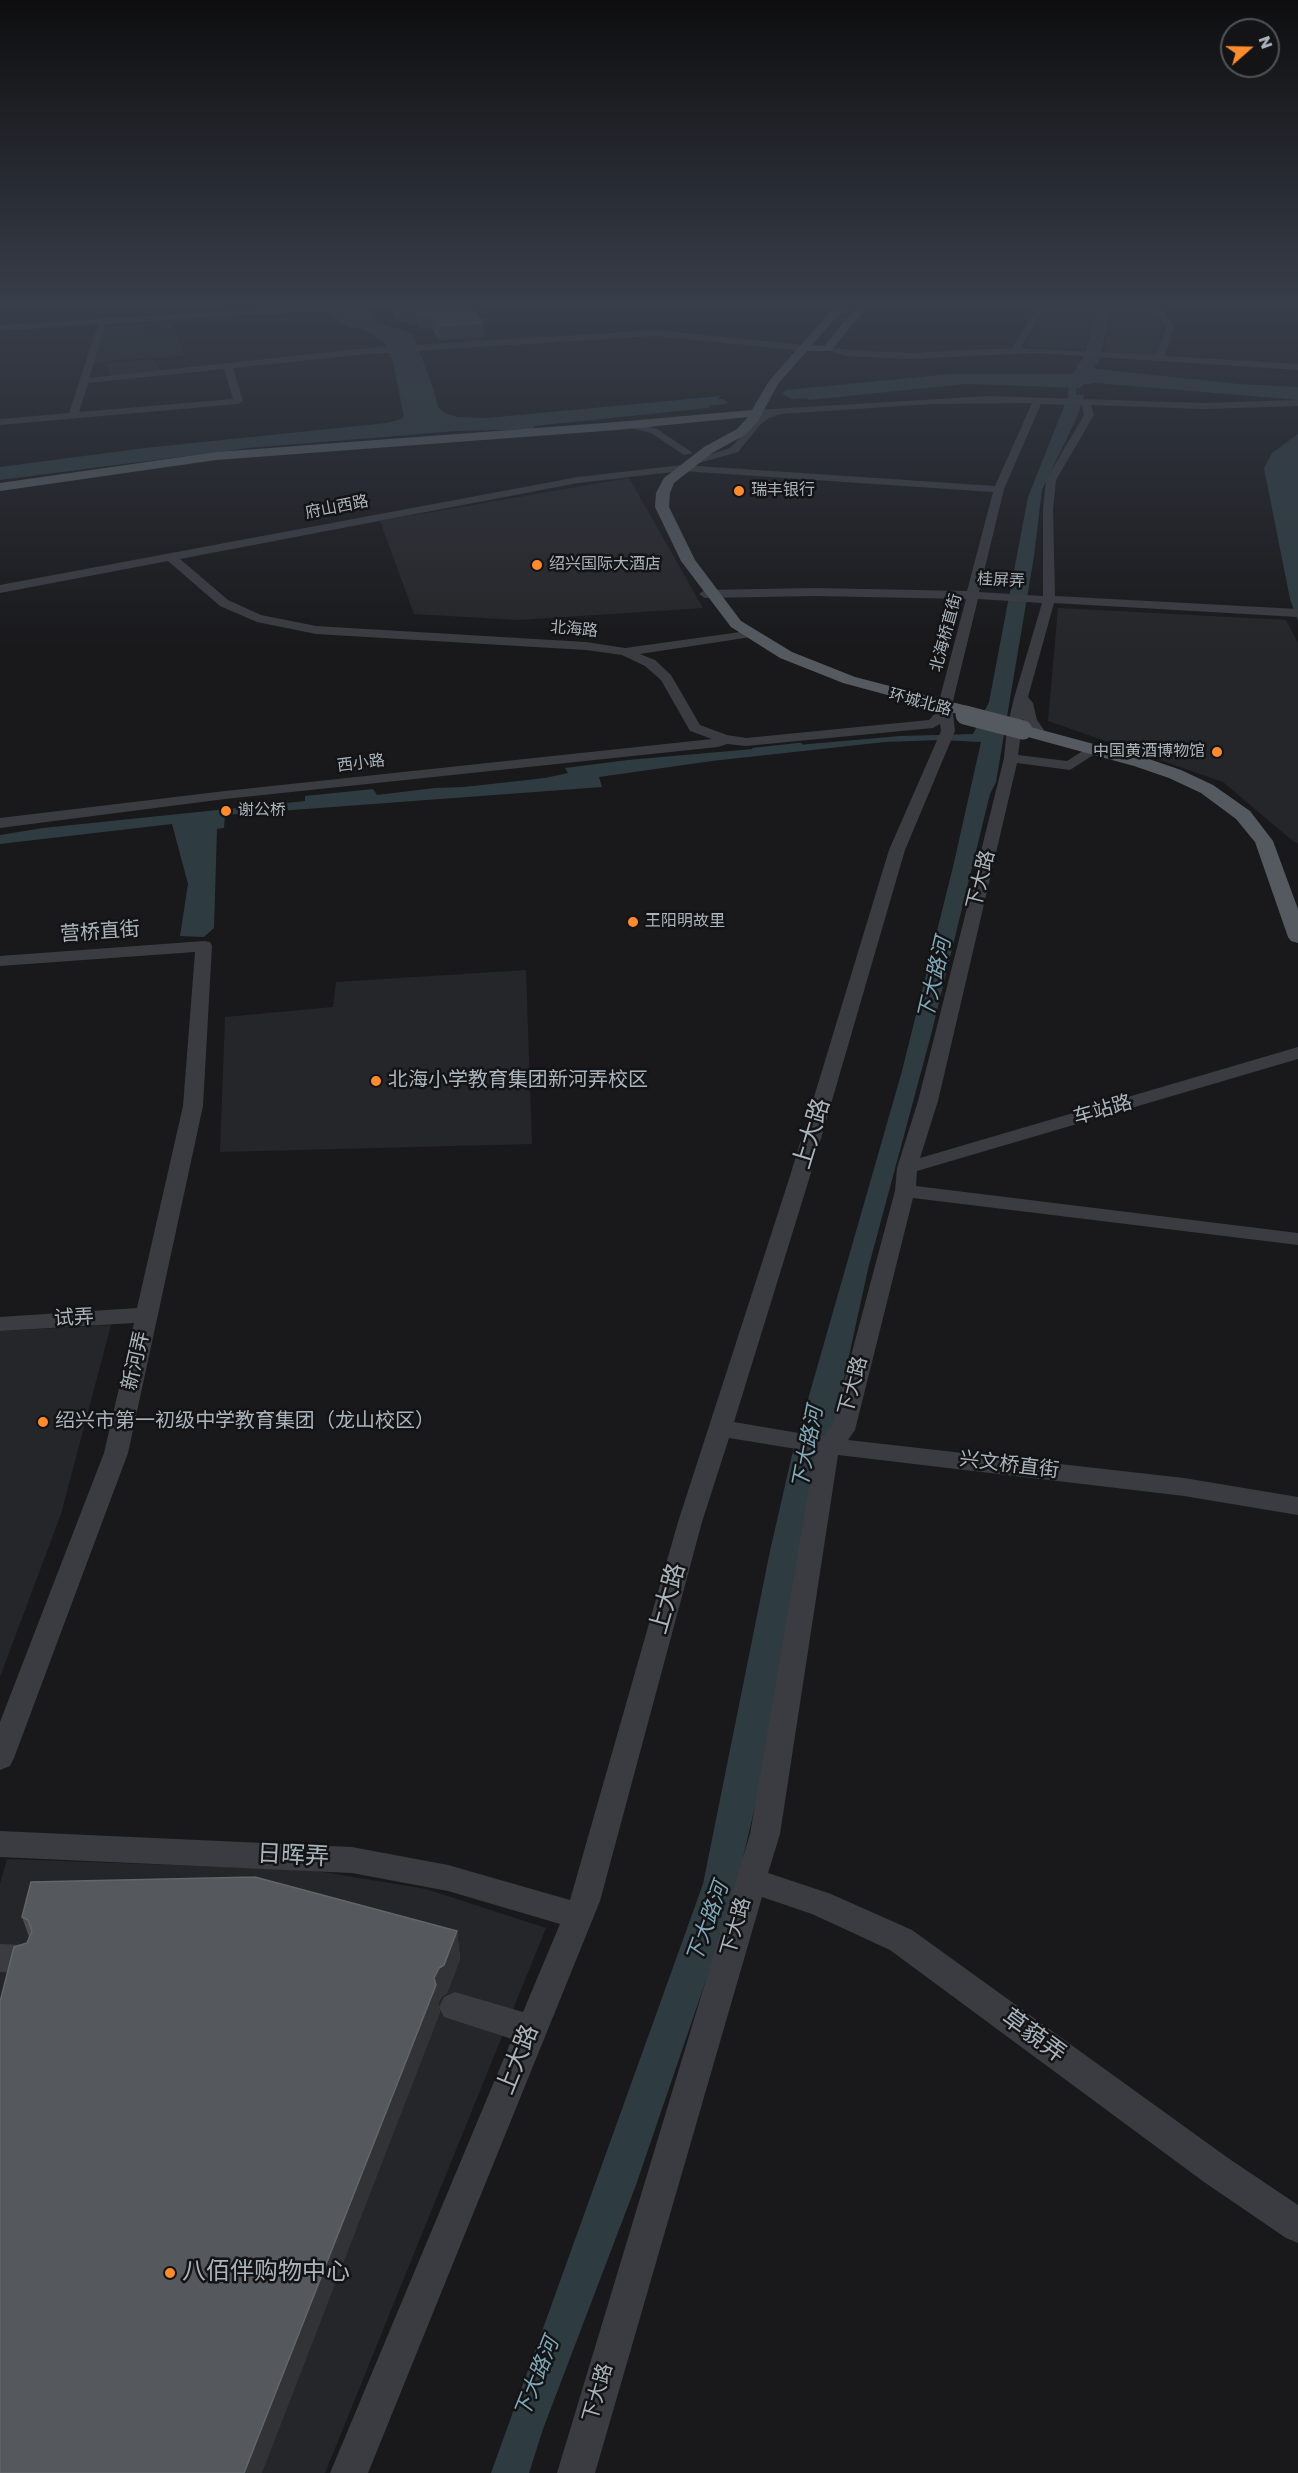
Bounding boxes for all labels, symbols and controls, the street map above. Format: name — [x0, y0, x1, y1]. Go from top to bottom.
north arrow — [1220, 18, 1280, 78]
text: N — [1253, 33, 1278, 52]
place label: 瑞丰银行 — [751, 481, 815, 501]
marker: 瑞丰银行 — [732, 484, 746, 498]
street label: 府山西路 — [304, 492, 370, 524]
place label: 绍兴国际大酒店 — [549, 555, 661, 575]
marker: 绍兴国际大酒店 — [530, 558, 544, 572]
street label: 桂屏弄 — [977, 570, 1025, 592]
street label: 北海桥直街 — [927, 592, 967, 674]
street label: 北海路 — [549, 618, 599, 642]
street label: 环城北路 — [887, 685, 953, 721]
place label: 中国黄酒博物馆 — [1093, 742, 1205, 762]
marker: 中国黄酒博物馆 — [1210, 745, 1224, 759]
street label: 西小路 — [336, 752, 386, 776]
place label: 谢公桥 — [238, 801, 286, 821]
marker: 谢公桥 — [219, 804, 233, 818]
street label: 下大路 — [963, 848, 1001, 912]
place label: 王阳明故里 — [645, 912, 725, 932]
marker: 王阳明故里 — [626, 915, 640, 929]
street label: 营桥直街 — [59, 918, 141, 948]
water label: 下大路河 — [914, 935, 958, 1023]
place label: 北海小学教育集团新河弄校区 — [388, 1069, 648, 1093]
marker: 北海小学教育集团新河弄校区 — [369, 1074, 383, 1088]
street label: 车站路 — [1071, 1091, 1135, 1131]
street label: 上大路 — [789, 1095, 837, 1173]
street label: 试弄 — [53, 1306, 95, 1332]
street label: 新河弄 — [119, 1329, 155, 1393]
street label: 下大路 — [835, 1354, 873, 1418]
water label: 下大路河 — [789, 1404, 829, 1492]
place label: 绍兴市第一初级中学教育集团（龙山校区） — [55, 1410, 435, 1434]
marker: 绍兴市第一初级中学教育集团（龙山校区） — [36, 1415, 50, 1429]
street label: 兴文桥直街 — [958, 1448, 1060, 1484]
street label: 上大路 — [645, 1560, 693, 1638]
street label: 日晖弄 — [256, 1841, 330, 1873]
water label: 下大路河 — [683, 1879, 735, 1967]
street label: 下大路 — [717, 1895, 757, 1959]
street label: 草藐弄 — [995, 2004, 1071, 2070]
street label: 上大路 — [492, 2021, 546, 2099]
place label: 八佰伴购物中心 — [182, 2259, 350, 2287]
marker: 八佰伴购物中心 — [163, 2266, 177, 2280]
water label: 下大路河 — [511, 2334, 565, 2422]
street label: 下大路 — [579, 2361, 619, 2425]

